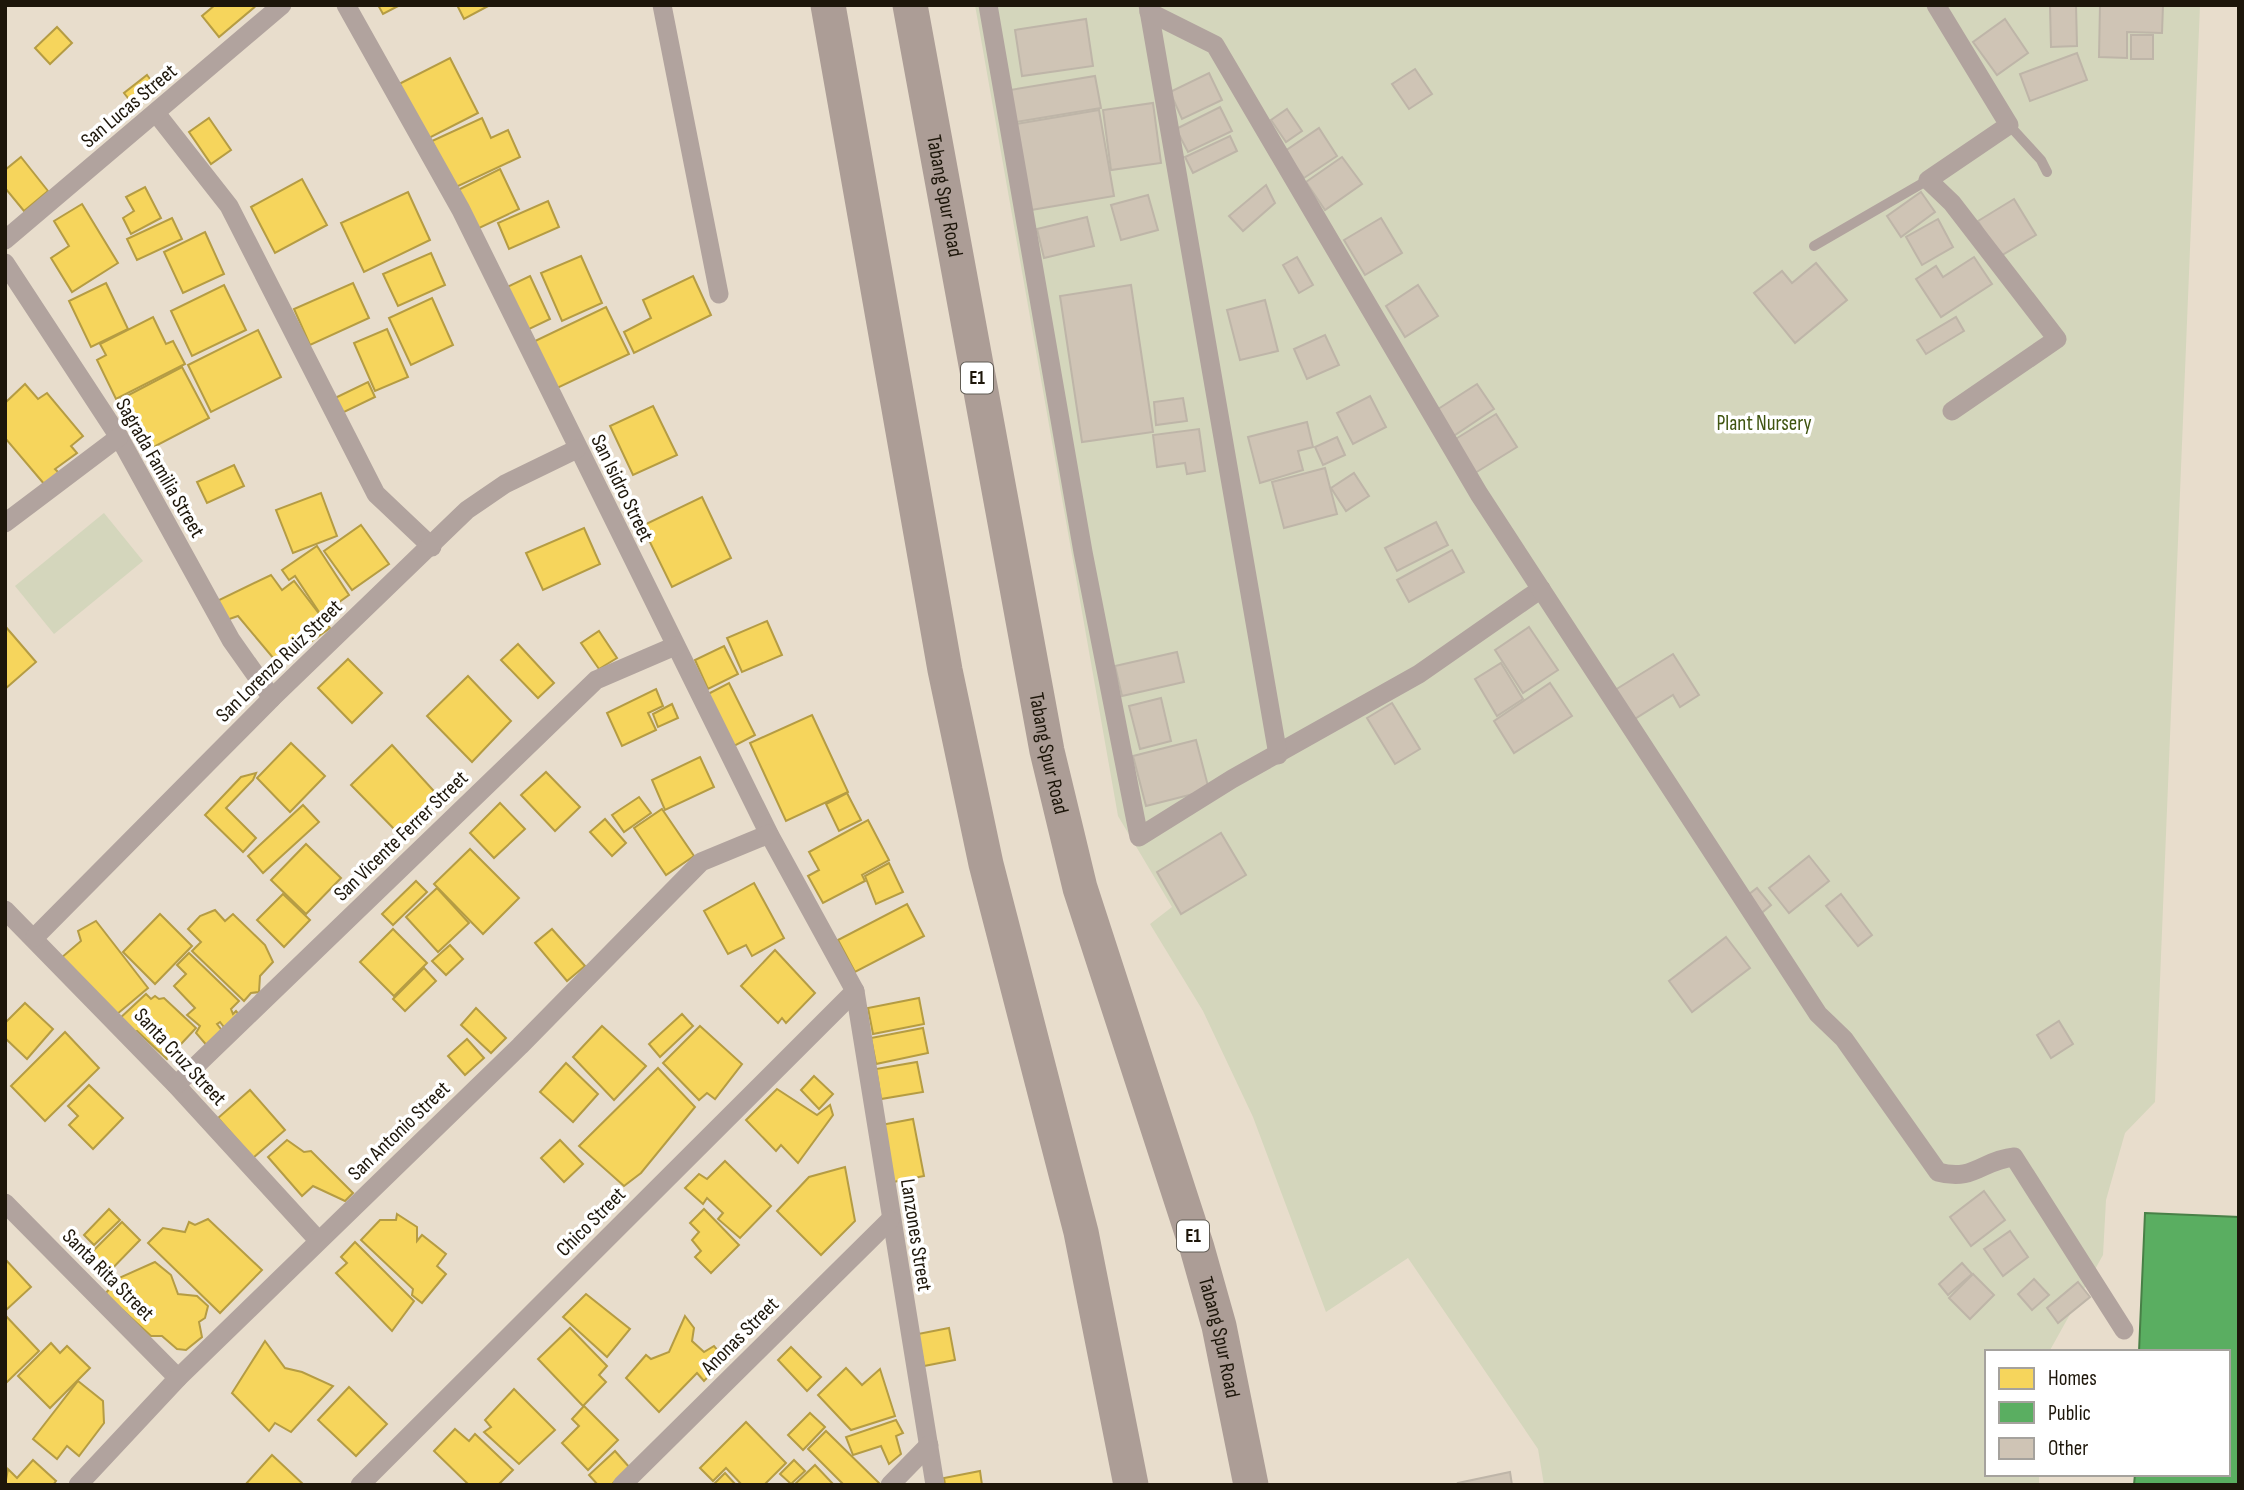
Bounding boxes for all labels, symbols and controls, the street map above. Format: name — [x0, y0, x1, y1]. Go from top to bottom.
street label: San Lucas Street — [76, 59, 182, 153]
street label: Tabang Spur Road — [922, 133, 969, 259]
road number: E1 — [961, 362, 993, 394]
street label: Sagrada Familia Street — [110, 394, 210, 542]
park label: Plant Nursery — [1716, 411, 1812, 436]
street label: San Isidro Street — [585, 430, 659, 546]
street label: San Lorenzo Ruiz Street — [211, 594, 347, 728]
street label: Tabang Spur Road — [1024, 690, 1074, 816]
street label: San Vicente Ferrer Street — [329, 766, 473, 906]
street label: Santa Cruz Street — [129, 1003, 231, 1111]
street label: San Antonio Street — [343, 1076, 455, 1186]
street label: Lanzones Street — [895, 1177, 937, 1293]
street label: Chico Street — [551, 1182, 631, 1262]
road number: E1 — [1177, 1220, 1209, 1252]
street label: Santa Rita Street — [57, 1224, 159, 1326]
street label: Tabang Spur Road — [1193, 1274, 1246, 1400]
street label: Anonas Street — [695, 1292, 784, 1381]
legend — [1985, 1350, 2230, 1476]
text: Homes — [2048, 1366, 2097, 1391]
text: Public — [2048, 1401, 2091, 1426]
text: Other — [2048, 1436, 2088, 1461]

